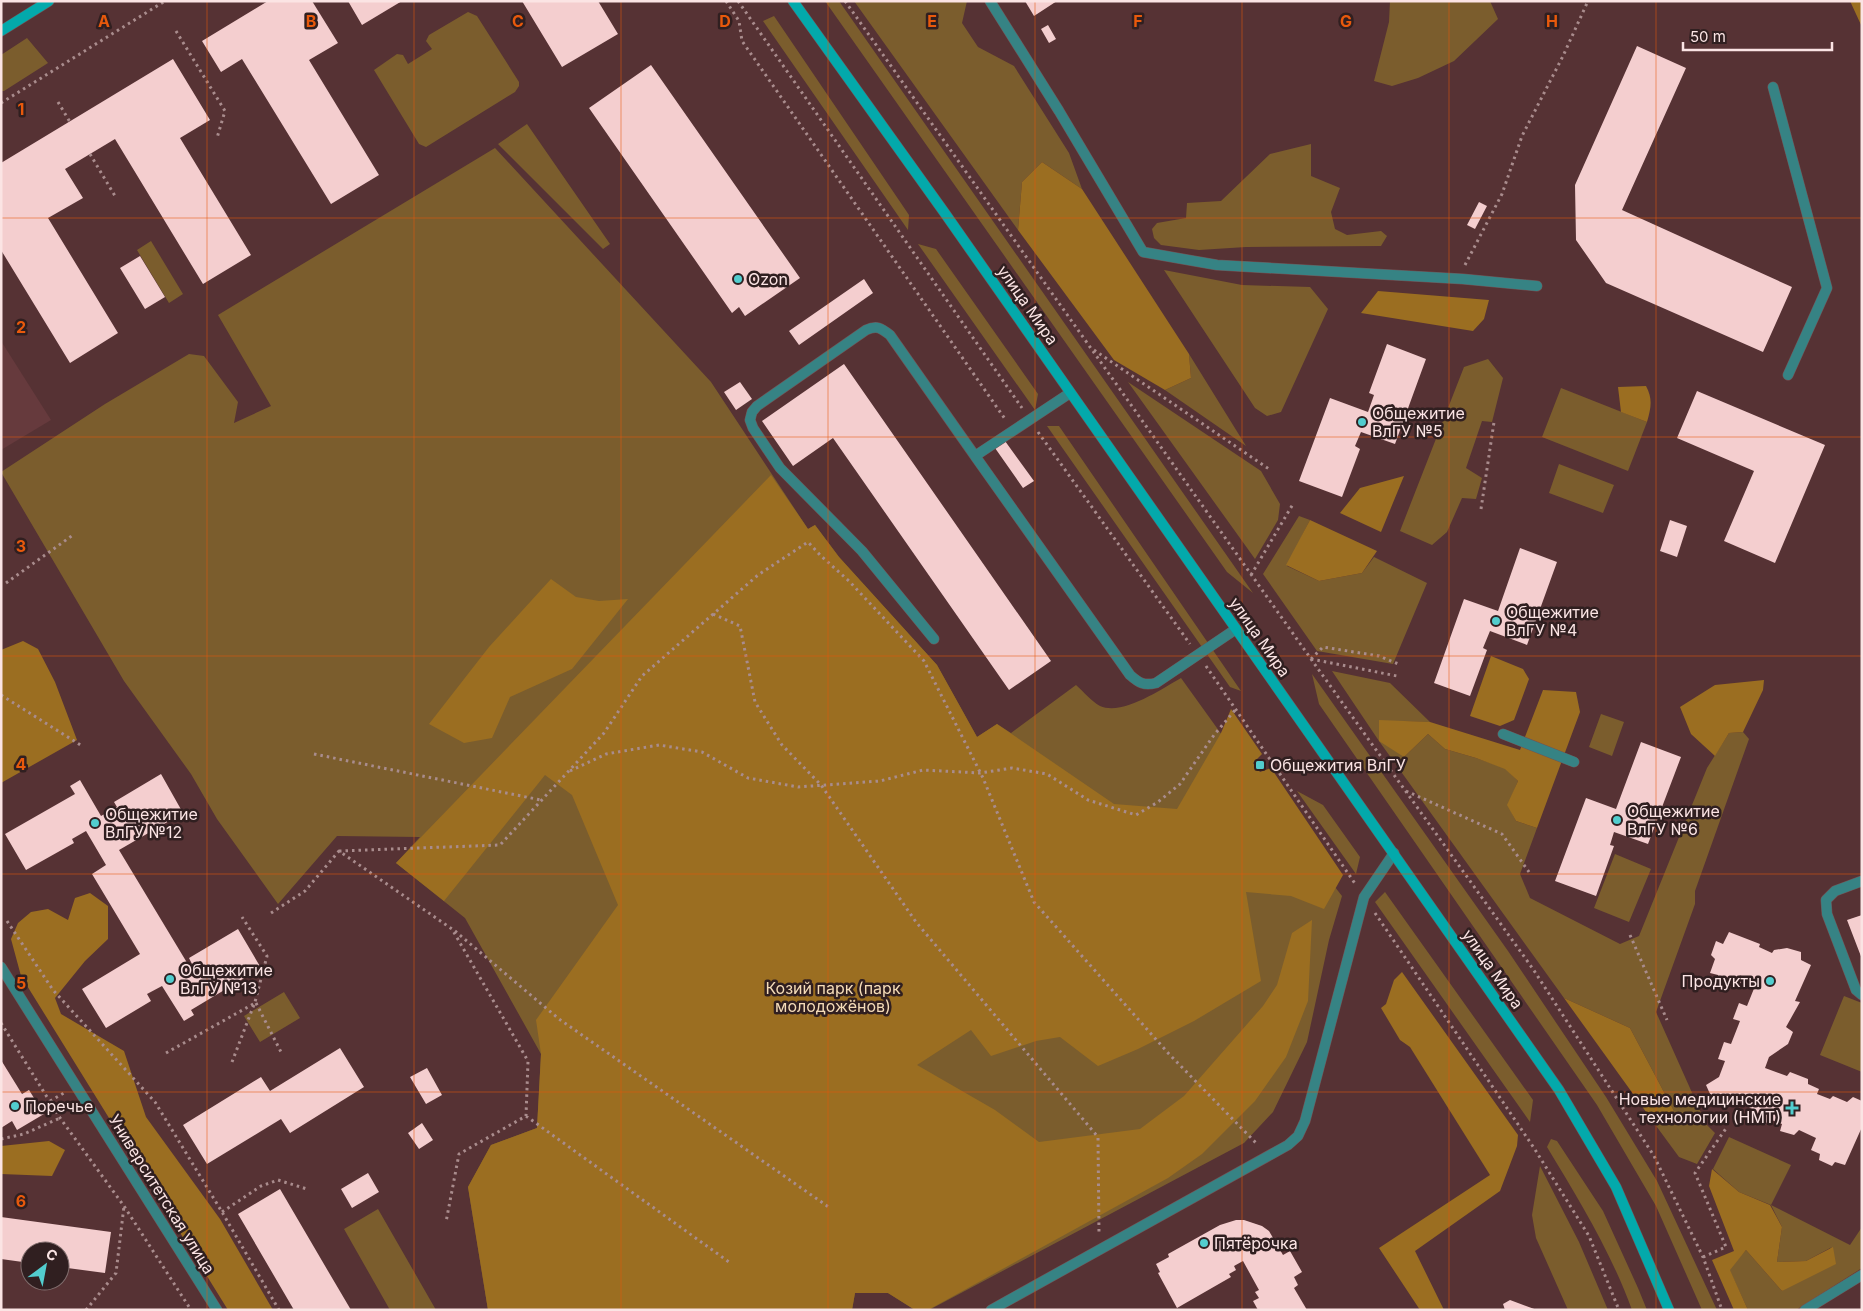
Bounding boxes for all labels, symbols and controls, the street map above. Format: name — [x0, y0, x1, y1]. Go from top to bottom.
text: A — [98, 11, 110, 31]
text: B — [306, 11, 316, 31]
text: C — [512, 11, 524, 31]
text: D — [719, 11, 731, 31]
text: E — [927, 11, 937, 31]
text: F — [1133, 11, 1143, 31]
text: G — [1340, 11, 1352, 31]
text: H — [1546, 11, 1558, 31]
scale bar — [1683, 20, 1832, 52]
text: 50 m — [1690, 27, 1726, 46]
text: 1 — [18, 99, 24, 119]
street label: улица Мира — [993, 261, 1063, 349]
place label: Ozon — [748, 269, 788, 289]
marker: Ozon — [732, 273, 744, 285]
text: 2 — [16, 317, 26, 337]
place label: Общежитие ВлГУ №5 — [1372, 403, 1465, 441]
marker: Общежитие ВлГУ №5 — [1356, 416, 1368, 428]
text: 3 — [16, 536, 26, 556]
street label: улица Мира — [1225, 593, 1295, 681]
place label: Общежитие ВлГУ №4 — [1506, 602, 1599, 640]
marker: Общежитие ВлГУ №4 — [1490, 615, 1502, 627]
text: 4 — [16, 754, 27, 774]
place label: Общежития ВлГУ — [1270, 755, 1406, 775]
marker: Общежития ВлГУ — [1254, 759, 1266, 771]
place label: Общежитие ВлГУ №6 — [1627, 801, 1720, 839]
place label: Общежитие ВлГУ №12 — [105, 804, 198, 842]
marker: Общежитие ВлГУ №6 — [1611, 814, 1623, 826]
marker: Общежитие ВлГУ №12 — [89, 817, 101, 829]
street label: улица Мира — [1458, 925, 1528, 1013]
place label: Общежитие ВлГУ №13 — [180, 960, 273, 998]
place label: Продукты — [1682, 971, 1760, 991]
text: 5 — [16, 973, 26, 993]
marker: Общежитие ВлГУ №13 — [164, 973, 176, 985]
marker: Продукты — [1764, 975, 1776, 987]
park label: Козий парк (парк молодожёнов) — [765, 978, 901, 1016]
place label: Новые медицинские технологии (НМТ) — [1619, 1089, 1781, 1127]
place label: Поречье — [25, 1096, 93, 1116]
marker: Поречье — [9, 1100, 21, 1112]
marker: Новые медицинские технологии (НМТ) — [1785, 1101, 1799, 1115]
street label: Университетская улица — [105, 1110, 219, 1278]
text: 6 — [16, 1191, 26, 1211]
place label: Пятёрочка — [1214, 1233, 1298, 1253]
marker: Пятёрочка — [1198, 1237, 1210, 1249]
north arrow — [20, 1241, 70, 1291]
text: С — [43, 1245, 61, 1265]

